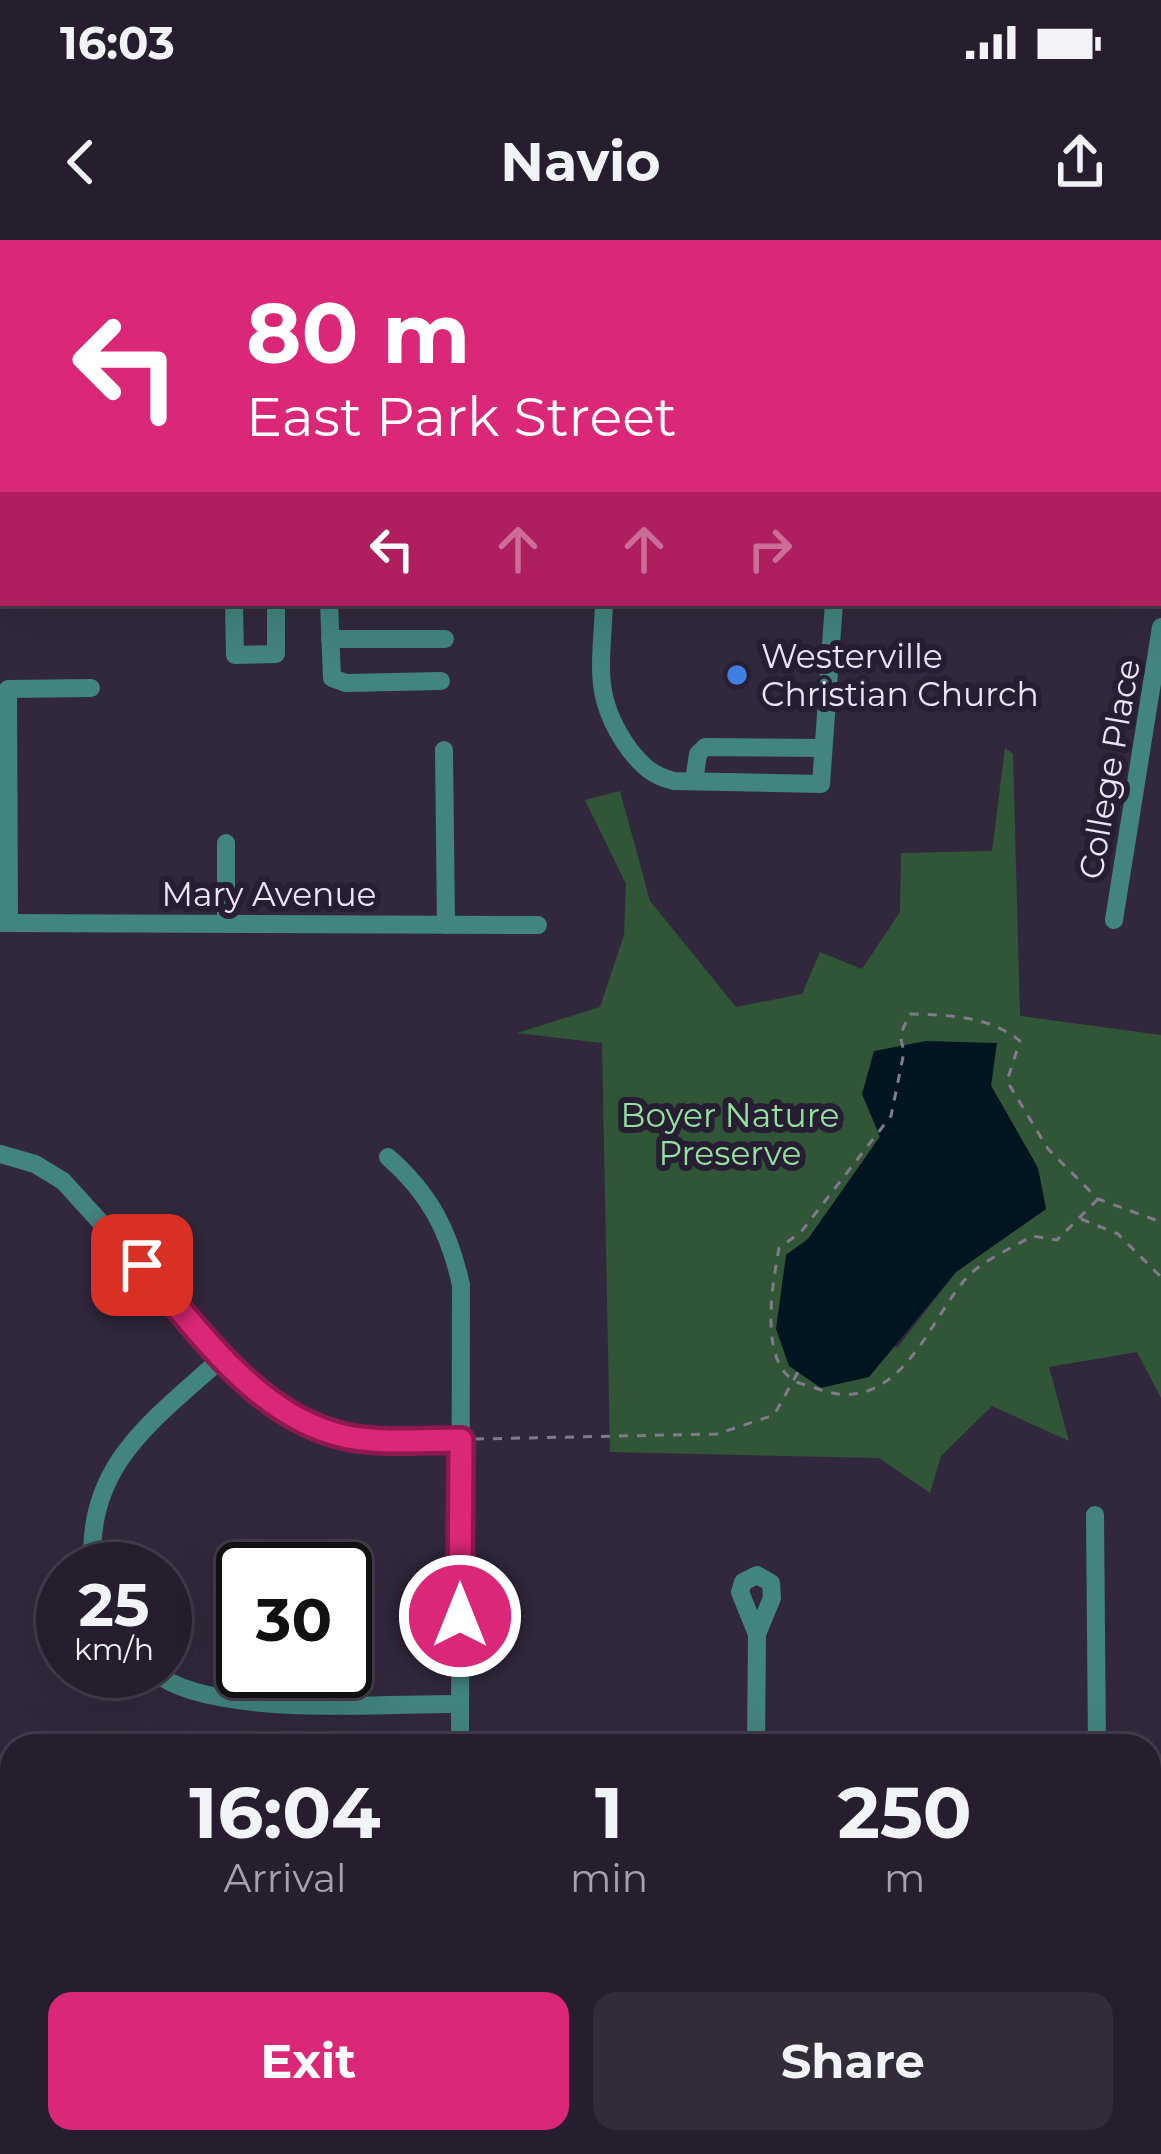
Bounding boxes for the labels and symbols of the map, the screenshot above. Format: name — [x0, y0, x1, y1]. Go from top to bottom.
place label: Westerville Christian Church — [761, 636, 1039, 714]
street label: College Place — [1070, 656, 1148, 882]
marker: Westerville Christian Church — [724, 662, 750, 688]
street label: Mary Avenue — [161, 874, 377, 914]
park label: Boyer Nature Preserve — [621, 1095, 839, 1173]
pin — [91, 1214, 193, 1316]
speed limit sign: 30 — [216, 1542, 372, 1698]
position arrow — [397, 1553, 523, 1679]

